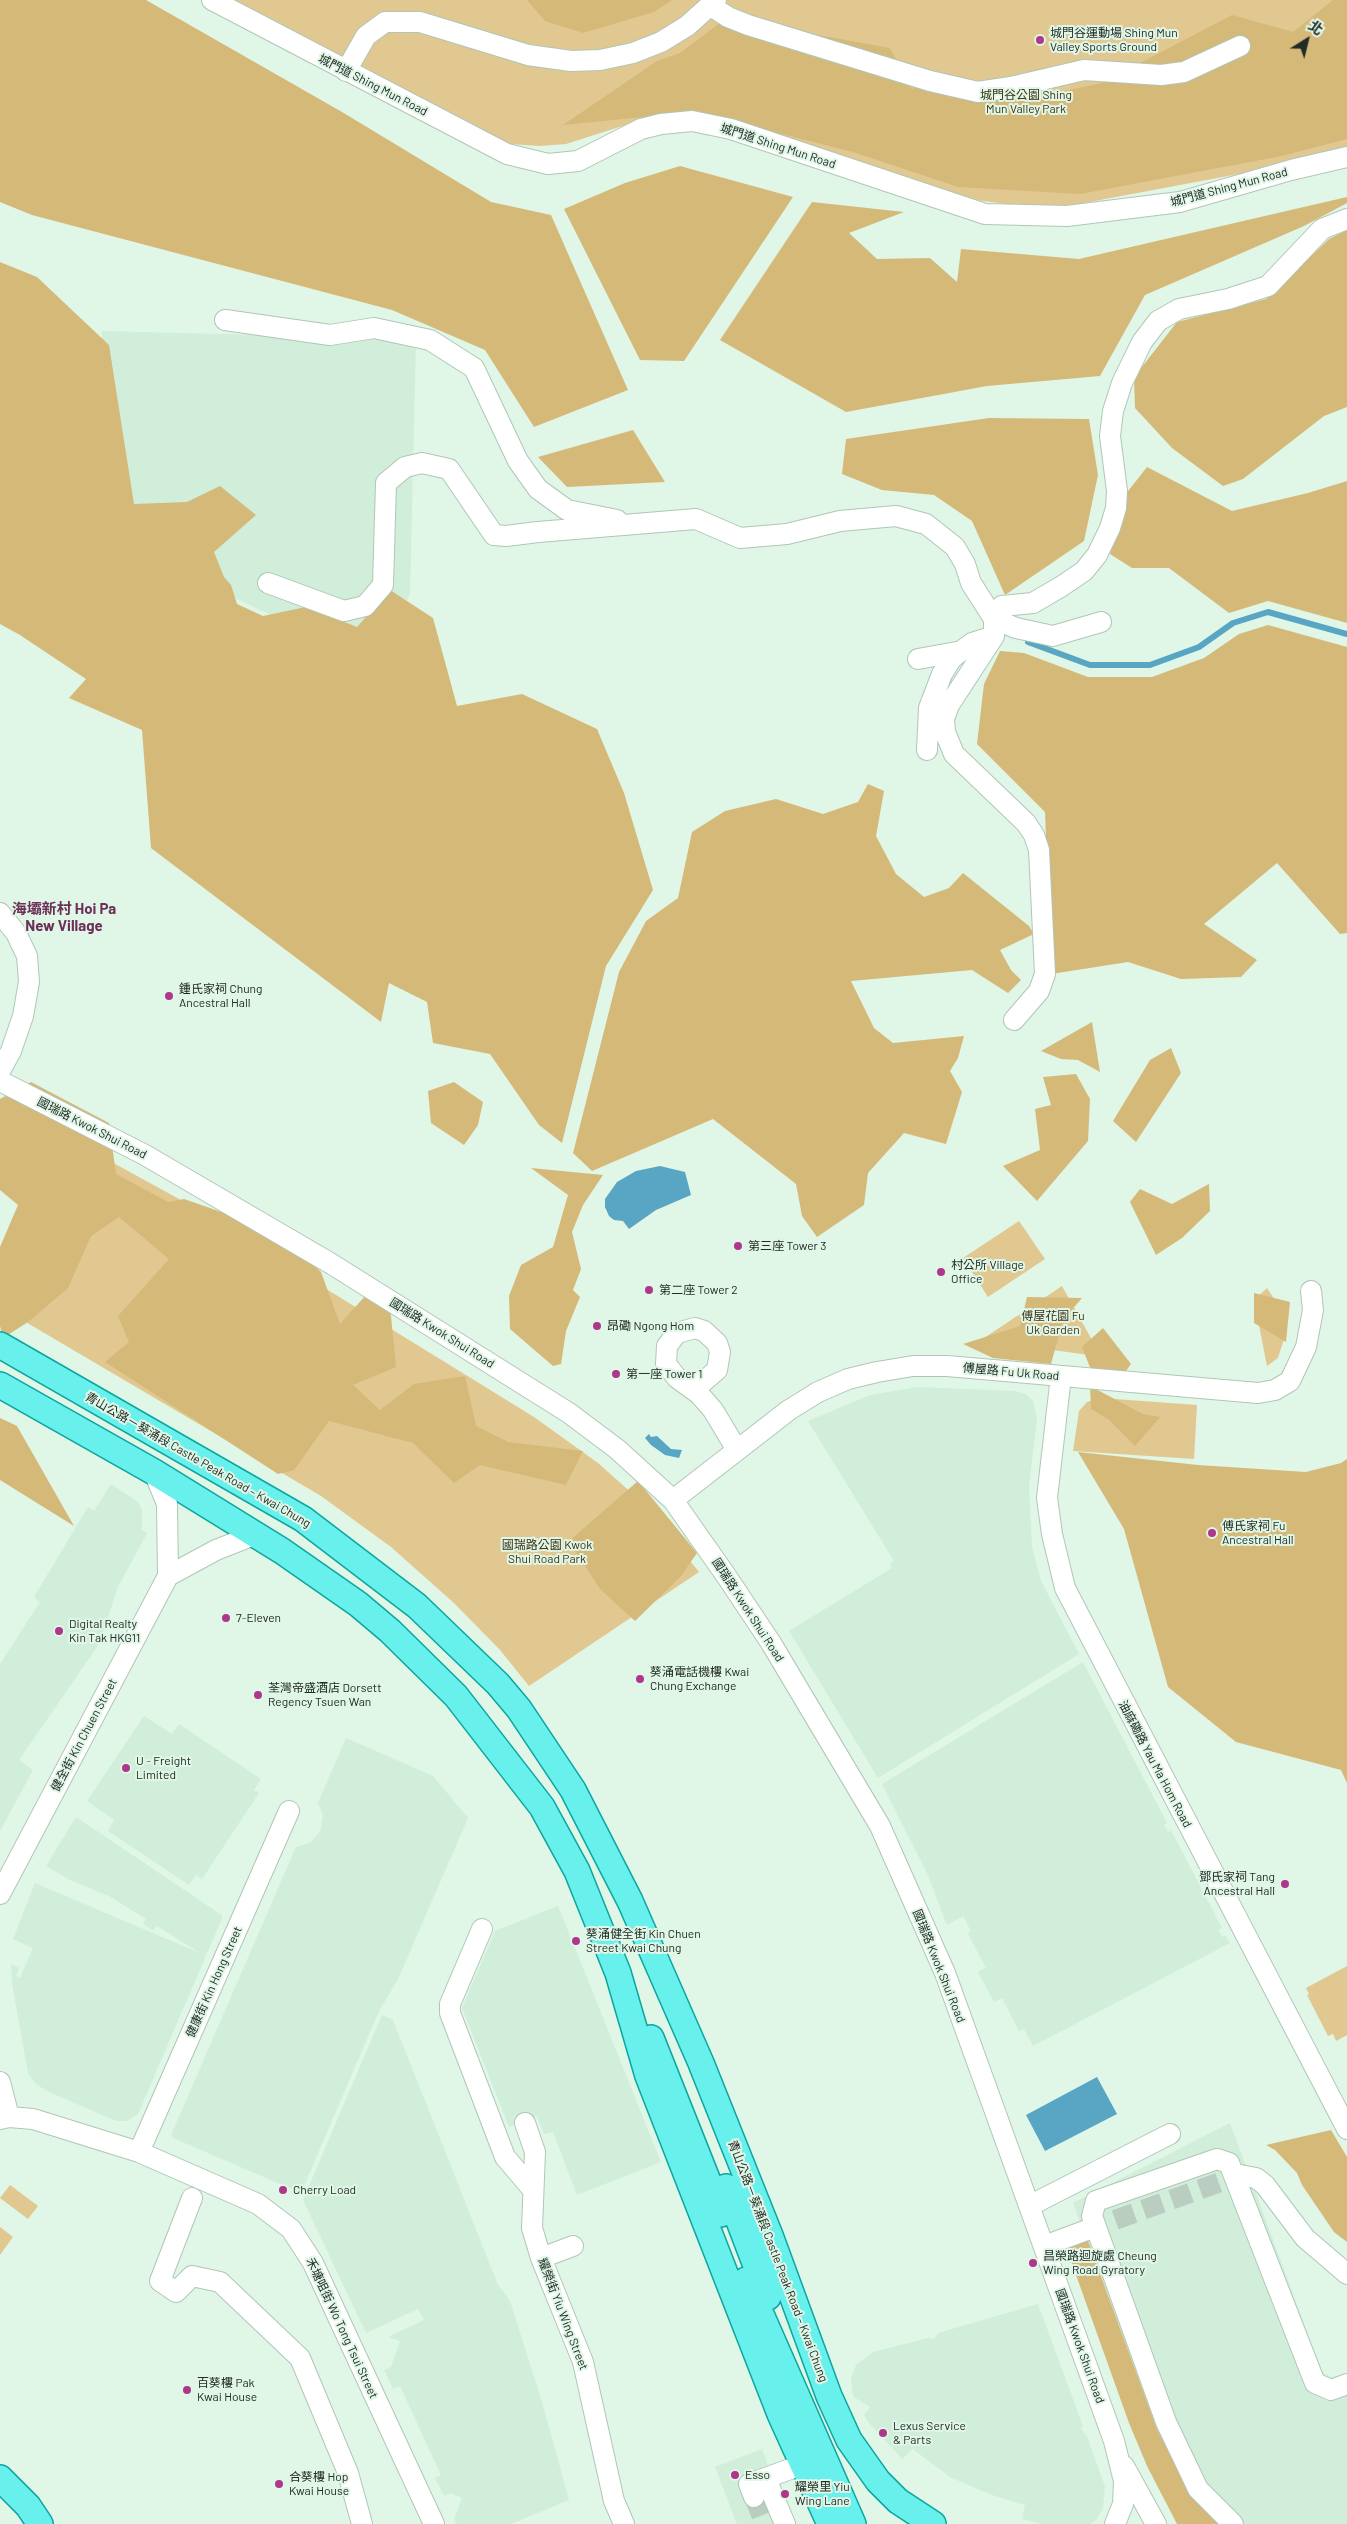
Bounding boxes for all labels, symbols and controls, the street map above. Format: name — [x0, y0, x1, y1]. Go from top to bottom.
north arrow — [1282, 15, 1332, 65]
text: 北 — [1305, 16, 1327, 38]
place label: 城門谷運動場 Shing Mun Valley Sports Ground — [1050, 26, 1178, 54]
marker: 城門谷運動場 Shing Mun Valley Sports Ground — [1034, 34, 1046, 46]
street label: 城門道 Shing Mun Road — [316, 51, 430, 119]
park label: 城門谷公園 Shing Mun Valley Park — [980, 88, 1072, 116]
street label: 城門道 Shing Mun Road — [718, 121, 838, 171]
street label: 城門道 Shing Mun Road — [1169, 164, 1289, 210]
district label: 海壩新村 Hoi Pa New Village — [12, 900, 116, 935]
place label: 鍾氏家祠 Chung Ancestral Hall — [179, 982, 262, 1010]
marker: 鍾氏家祠 Chung Ancestral Hall — [163, 990, 175, 1002]
street label: 國瑞路 Kwok Shui Road — [35, 1094, 149, 1162]
place label: 第三座 Tower 3 — [748, 1239, 826, 1253]
marker: 第三座 Tower 3 — [732, 1240, 744, 1252]
place label: 村公所 Village Office — [951, 1258, 1024, 1286]
marker: 村公所 Village Office — [935, 1266, 947, 1278]
place label: 第二座 Tower 2 — [659, 1283, 738, 1297]
marker: 第二座 Tower 2 — [643, 1284, 655, 1296]
street label: 國瑞路 Kwok Shui Road — [387, 1295, 497, 1371]
park label: 傅屋花園 Fu Uk Garden — [1021, 1309, 1085, 1337]
place label: 昂磡 Ngong Hom — [607, 1319, 694, 1333]
marker: 昂磡 Ngong Hom — [591, 1320, 603, 1332]
street label: 傅屋路 Fu Uk Road — [962, 1361, 1060, 1383]
place label: 第一座 Tower 1 — [626, 1367, 702, 1381]
marker: 第一座 Tower 1 — [610, 1368, 622, 1380]
street label: 青山公路－葵涌段 Castle Peak Road – Kwai Chung — [83, 1389, 313, 1531]
place label: 傅氏家祠 Fu Ancestral Hall — [1222, 1519, 1293, 1547]
marker: 傅氏家祠 Fu Ancestral Hall — [1206, 1527, 1218, 1539]
park label: 國瑞路公園 Kwok Shui Road Park — [502, 1538, 592, 1566]
street label: 國瑞路 Kwok Shui Road — [709, 1555, 787, 1665]
place label: 7-Eleven — [236, 1611, 281, 1625]
marker: 7-Eleven — [220, 1612, 232, 1624]
place label: Digital Realty Kin Tak HKG11 — [69, 1617, 140, 1645]
marker: Digital Realty Kin Tak HKG11 — [53, 1625, 65, 1637]
place label: 葵涌電話機樓 Kwai Chung Exchange — [650, 1665, 749, 1693]
marker: 葵涌電話機樓 Kwai Chung Exchange — [634, 1673, 646, 1685]
street label: 健全街 Kin Chuen Street — [48, 1676, 120, 1794]
place label: 荃灣帝盛酒店 Dorsett Regency Tsuen Wan — [268, 1681, 382, 1709]
marker: 荃灣帝盛酒店 Dorsett Regency Tsuen Wan — [252, 1689, 264, 1701]
street label: 油麻磡路 Yau Ma Hom Road — [1115, 1698, 1195, 1830]
place label: U - Freight Limited — [136, 1754, 191, 1782]
marker: U - Freight Limited — [120, 1762, 132, 1774]
place label: 鄧氏家祠 Tang Ancestral Hall — [1199, 1870, 1275, 1898]
marker: 鄧氏家祠 Tang Ancestral Hall — [1279, 1878, 1291, 1890]
street label: 國瑞路 Kwok Shui Road — [910, 1907, 968, 2025]
street label: 健康街 Kin Hong Street — [183, 1924, 245, 2040]
place label: 葵涌健全街 Kin Chuen Street Kwai Chung — [586, 1927, 701, 1955]
marker: 葵涌健全街 Kin Chuen Street Kwai Chung — [570, 1935, 582, 1947]
street label: 青山公路－葵涌段 Castle Peak Road – Kwai Chung — [725, 2138, 831, 2384]
place label: Cherry Load — [293, 2183, 356, 2197]
marker: Cherry Load — [277, 2184, 289, 2196]
place label: 昌榮路迴旋處 Cheung Wing Road Gyratory — [1043, 2249, 1157, 2277]
street label: 禾塘咀街 Wo Tong Tsui Street — [303, 2255, 381, 2401]
street label: 耀榮街 Yiu Wing Street — [535, 2256, 591, 2372]
marker: 昌榮路迴旋處 Cheung Wing Road Gyratory — [1027, 2257, 1039, 2269]
street label: 國瑞路 Kwok Shui Road — [1053, 2287, 1107, 2405]
place label: 百葵樓 Pak Kwai House — [197, 2376, 257, 2404]
marker: 百葵樓 Pak Kwai House — [181, 2384, 193, 2396]
place label: Lexus Service & Parts — [893, 2419, 966, 2447]
marker: Lexus Service & Parts — [877, 2427, 889, 2439]
place label: Esso — [745, 2468, 770, 2482]
marker: Esso — [729, 2469, 741, 2481]
place label: 合葵樓 Hop Kwai House — [289, 2470, 349, 2498]
marker: 合葵樓 Hop Kwai House — [273, 2478, 285, 2490]
place label: 耀榮里 Yiu Wing Lane — [795, 2480, 850, 2508]
marker: 耀榮里 Yiu Wing Lane — [779, 2488, 791, 2500]

